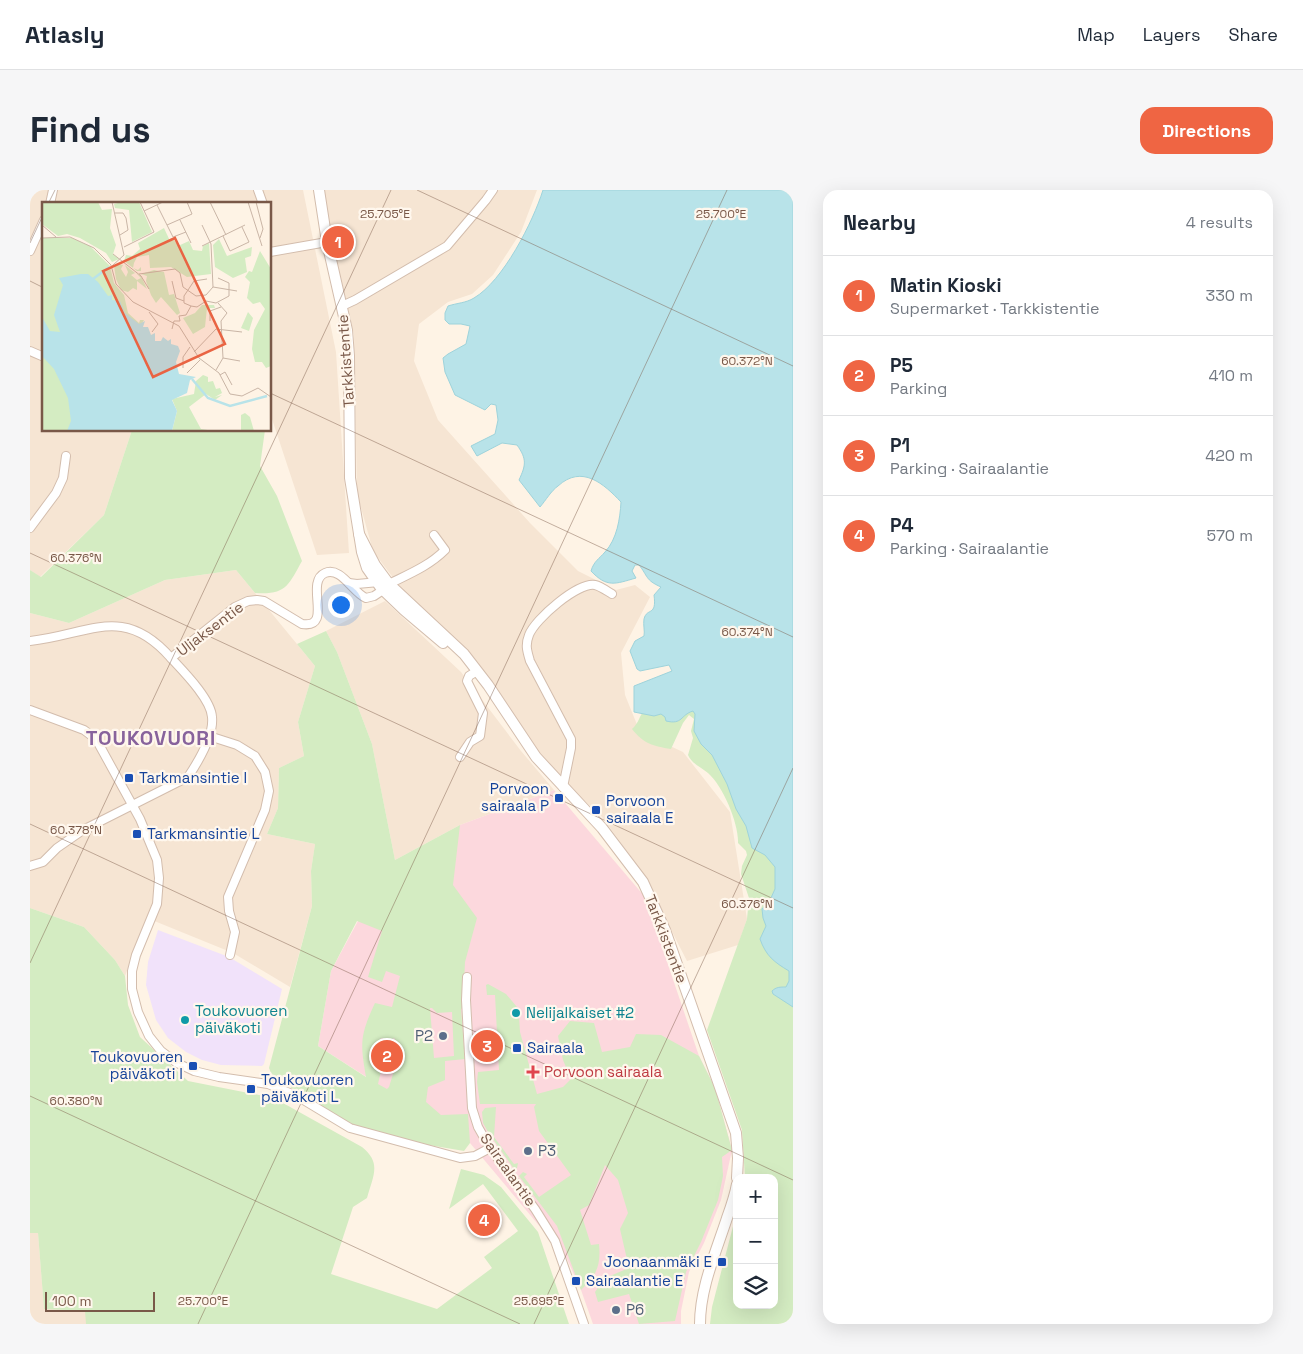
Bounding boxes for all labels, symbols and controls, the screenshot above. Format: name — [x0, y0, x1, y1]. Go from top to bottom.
text: Atlasly — [25, 19, 104, 50]
text: Map — [1077, 23, 1115, 46]
text: Layers — [1143, 23, 1200, 46]
text: Share — [1228, 23, 1278, 46]
button: Directions — [1140, 107, 1273, 154]
text: Find us — [30, 108, 151, 152]
inset map — [42, 202, 271, 431]
text: 25.705°E — [360, 206, 410, 222]
text: 25.700°E — [696, 206, 746, 222]
text: Nearby — [843, 209, 916, 236]
text: 4 results — [1186, 212, 1253, 233]
pin: 1 — [322, 223, 354, 261]
text: Matin Kioski — [890, 273, 1002, 298]
text: 1 — [855, 285, 863, 306]
text: 330 m — [1206, 285, 1253, 306]
text: Supermarket · Tarkkistentie — [890, 298, 1099, 319]
street label: Tarkkistentie — [333, 314, 358, 408]
text: 60.372°N — [721, 353, 773, 369]
text: P5 — [890, 353, 913, 378]
text: 2 — [854, 365, 864, 386]
text: 410 m — [1209, 365, 1253, 386]
text: Parking — [890, 378, 947, 399]
text: P1 — [890, 433, 910, 458]
text: 3 — [854, 445, 864, 466]
text: 420 m — [1205, 445, 1253, 466]
text: Parking · Sairaalantie — [890, 458, 1049, 479]
text: P4 — [890, 513, 914, 538]
text: 4 — [854, 525, 864, 546]
text: 570 m — [1207, 525, 1253, 546]
text: Parking · Sairaalantie — [890, 538, 1049, 559]
text: 60.376°N — [50, 550, 102, 566]
your location — [328, 592, 354, 618]
street label: Uljaksentie — [172, 597, 247, 660]
text: 60.374°N — [721, 624, 773, 640]
district label: TOUKOVUORI — [86, 725, 216, 751]
place label: Tarkmansintie I — [139, 768, 247, 787]
marker: Tarkmansintie I — [123, 772, 135, 784]
place label: Porvoon sairaala P — [481, 779, 549, 815]
place label: Porvoon sairaala E — [606, 791, 673, 827]
marker: Porvoon sairaala P — [553, 792, 565, 804]
marker: Porvoon sairaala E — [590, 804, 602, 816]
text: 60.378°N — [50, 822, 102, 838]
place label: Tarkmansintie L — [147, 824, 260, 843]
marker: Tarkmansintie L — [131, 828, 143, 840]
street label: Tarkkistentie — [641, 892, 692, 986]
text: 60.376°N — [721, 896, 773, 912]
place label: Toukovuoren päiväkoti — [195, 1001, 287, 1037]
place label: Nelijalkaiset #2 — [526, 1003, 634, 1022]
marker: Nelijalkaiset #2 — [510, 1007, 522, 1019]
marker: Toukovuoren päiväkoti — [179, 1014, 191, 1026]
place label: P2 — [415, 1026, 433, 1045]
pin: 3 — [471, 1027, 503, 1065]
marker: P2 — [437, 1030, 449, 1042]
pin: 2 — [371, 1037, 403, 1075]
place label: Sairaala — [527, 1038, 584, 1057]
marker: Sairaala — [511, 1042, 523, 1054]
place label: Toukovuoren päiväkoti I — [91, 1047, 183, 1083]
marker: Toukovuoren päiväkoti I — [187, 1060, 199, 1072]
place label: Porvoon sairaala — [544, 1062, 663, 1081]
marker: Porvoon sairaala — [526, 1065, 540, 1079]
place label: Toukovuoren päiväkoti L — [261, 1070, 353, 1106]
marker: Toukovuoren päiväkoti L — [245, 1083, 257, 1095]
text: 60.380°N — [50, 1093, 102, 1109]
street label: Sairaalantie — [476, 1129, 541, 1210]
place label: P3 — [538, 1141, 556, 1160]
marker: P3 — [522, 1145, 534, 1157]
map controls — [733, 1174, 778, 1309]
button: + — [733, 1174, 778, 1219]
pin: 4 — [468, 1201, 500, 1239]
button: − — [733, 1219, 778, 1264]
place label: Joonaanmäki E — [604, 1252, 712, 1271]
marker: Joonaanmäki E — [716, 1256, 728, 1268]
button: layers — [733, 1264, 778, 1309]
place label: Sairaalantie E — [586, 1271, 683, 1290]
marker: Sairaalantie E — [570, 1275, 582, 1287]
scale bar — [45, 1289, 155, 1312]
text: 100 m — [52, 1292, 91, 1310]
text: 25.700°E — [178, 1293, 228, 1309]
text: 25.695°E — [514, 1293, 565, 1309]
place label: P6 — [626, 1300, 644, 1319]
marker: P6 — [610, 1304, 622, 1316]

